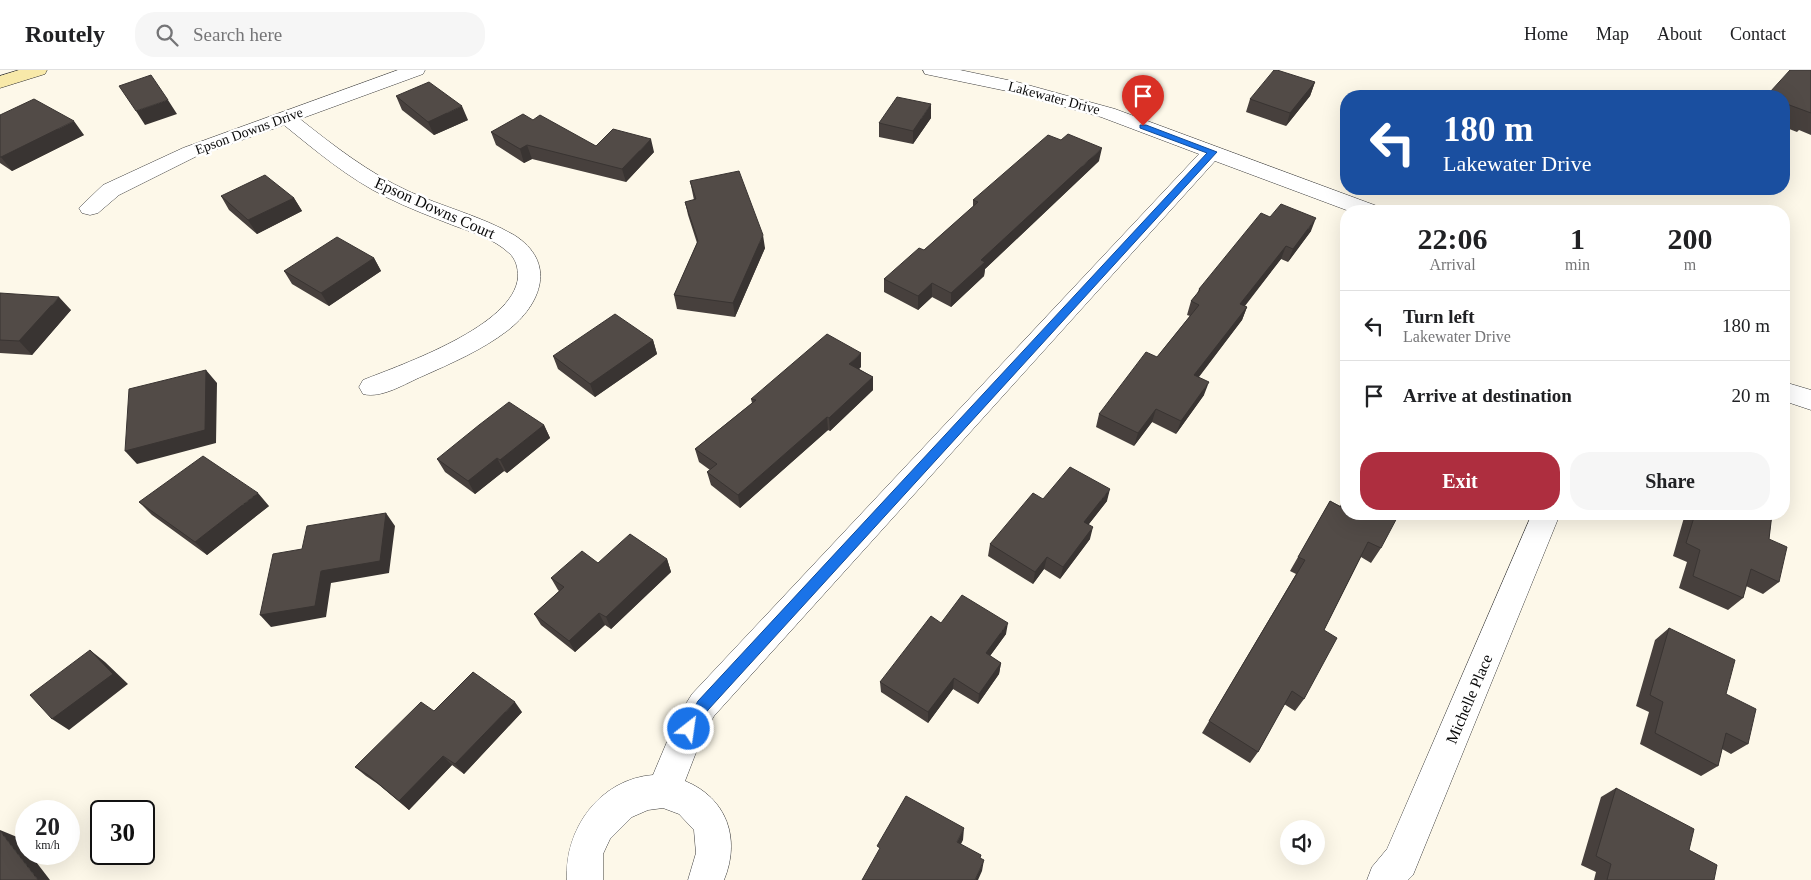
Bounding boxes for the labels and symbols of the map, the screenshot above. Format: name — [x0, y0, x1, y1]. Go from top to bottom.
pin — [1122, 75, 1164, 126]
street label: Lakewater Drive — [1006, 79, 1102, 117]
street label: Epson Downs Drive — [193, 105, 305, 157]
street label: Epson Downs Court — [372, 174, 498, 243]
street label: Michelle Place — [1443, 652, 1495, 746]
position arrow — [662, 702, 714, 754]
speed limit sign: 30 — [90, 800, 155, 865]

